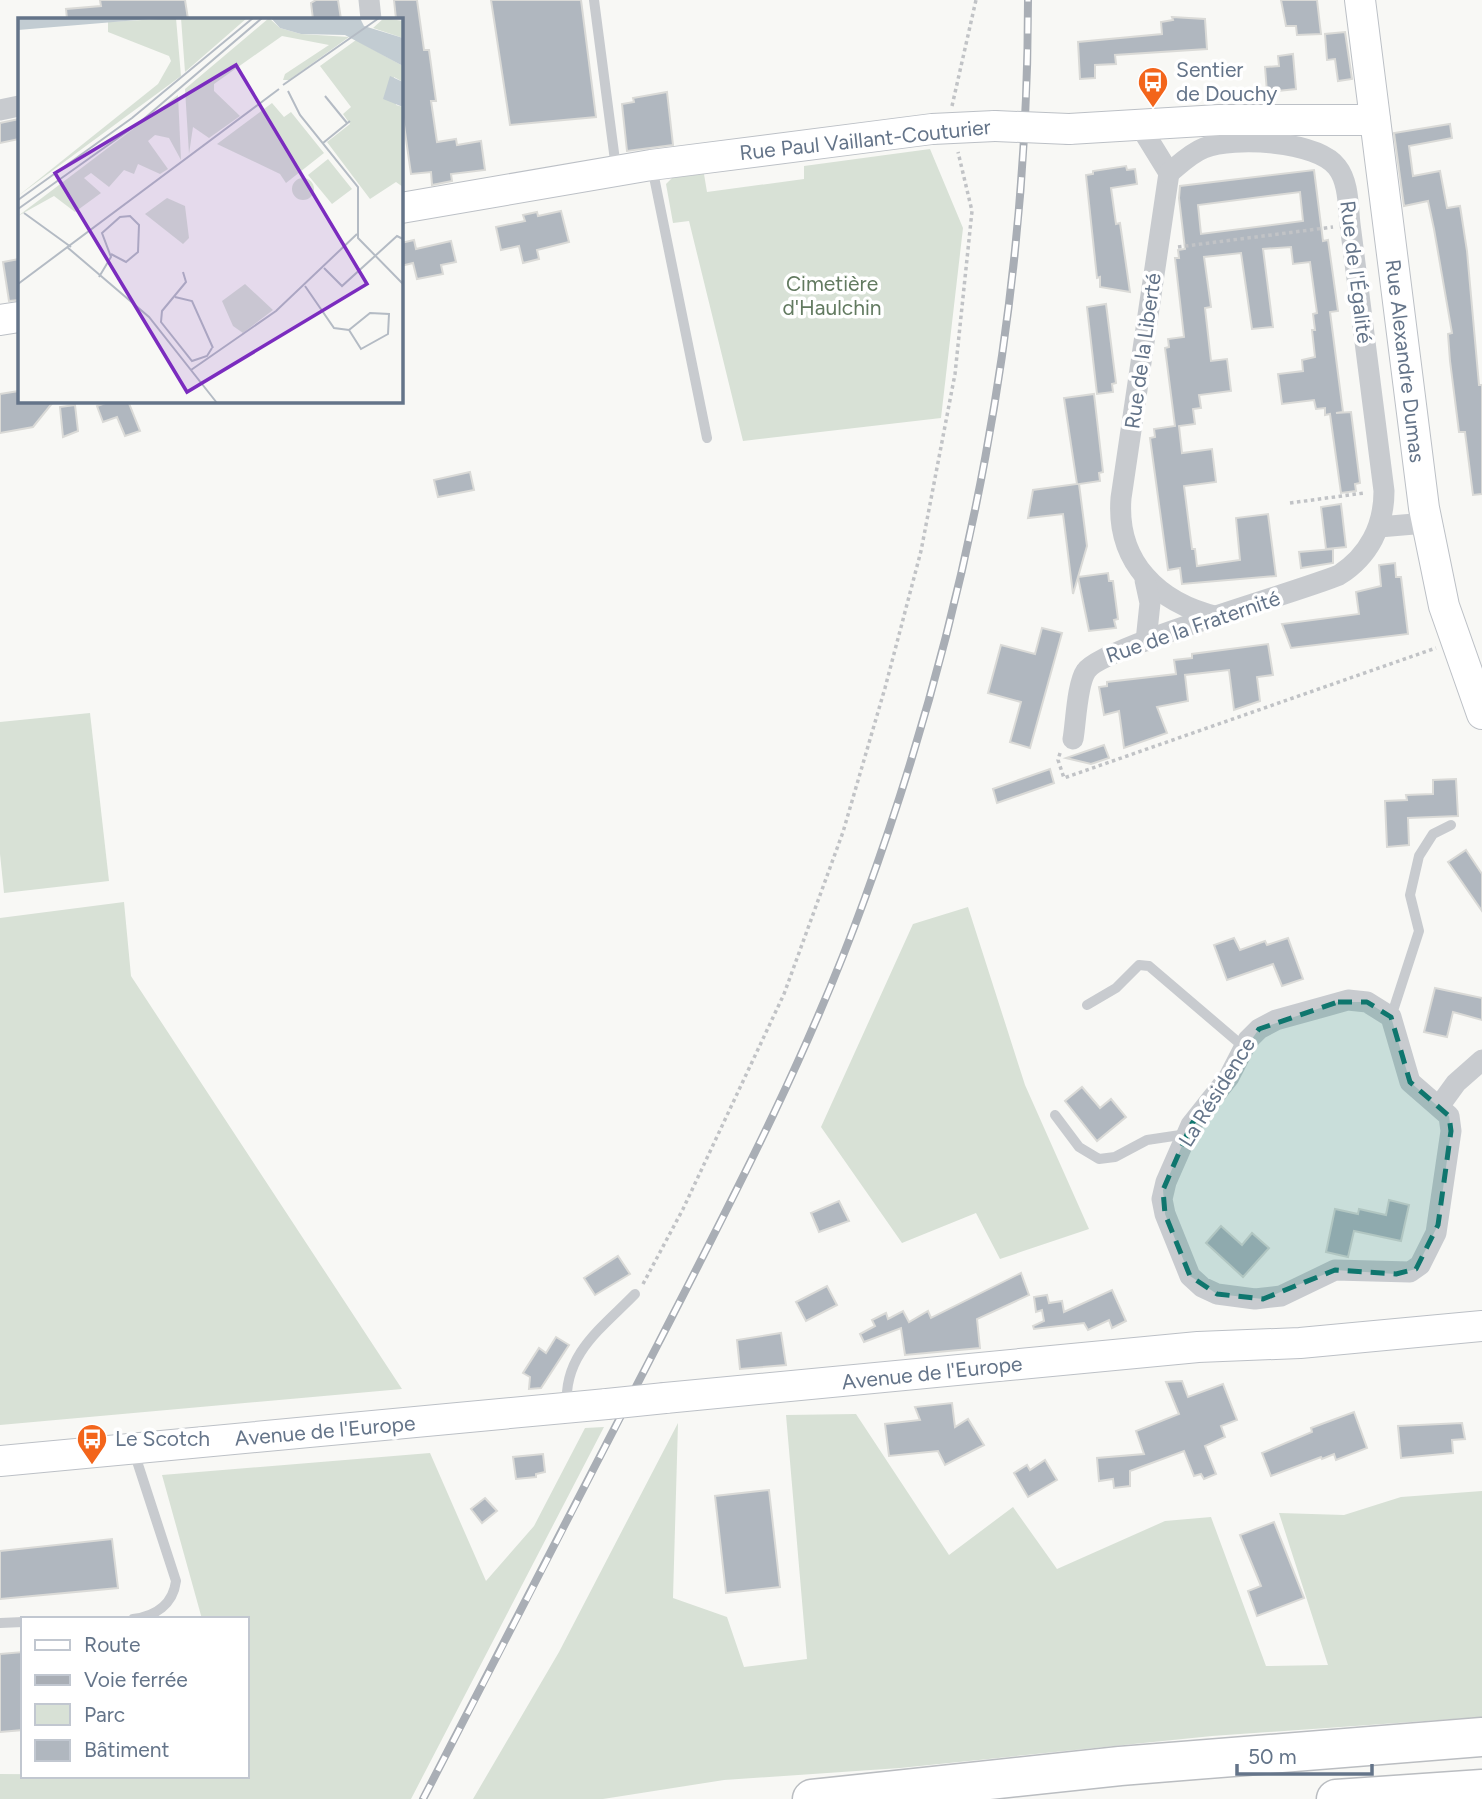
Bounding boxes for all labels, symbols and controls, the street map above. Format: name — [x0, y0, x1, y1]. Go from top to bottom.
inset map — [18, 18, 402, 402]
place label: Sentier de Douchy — [1176, 57, 1277, 106]
bus stop icon: Sentier de Douchy — [1136, 65, 1170, 109]
street label: Rue Paul Vaillant-Couturier — [738, 114, 992, 165]
street label: Rue de l'Égalité — [1335, 199, 1378, 345]
street label: Rue Alexandre Dumas — [1381, 258, 1430, 464]
park label: Cimetière d'Haulchin — [783, 271, 882, 320]
street label: Rue de la Liberté — [1119, 271, 1166, 430]
street label: Rue de la Fraternité — [1103, 585, 1283, 668]
street label: La Résidence — [1173, 1032, 1260, 1151]
street label: Avenue de l'Europe — [840, 1351, 1023, 1394]
street label: Avenue de l'Europe — [234, 1410, 416, 1451]
bus stop icon: Le Scotch — [75, 1422, 109, 1466]
place label: Le Scotch — [115, 1426, 210, 1451]
legend — [21, 1617, 248, 1778]
text: Route — [84, 1632, 140, 1657]
text: Voie ferrée — [84, 1667, 188, 1692]
text: Parc — [84, 1702, 125, 1727]
scale bar — [1237, 1732, 1372, 1776]
text: Bâtiment — [84, 1737, 169, 1762]
text: 50 m — [1248, 1744, 1297, 1769]

